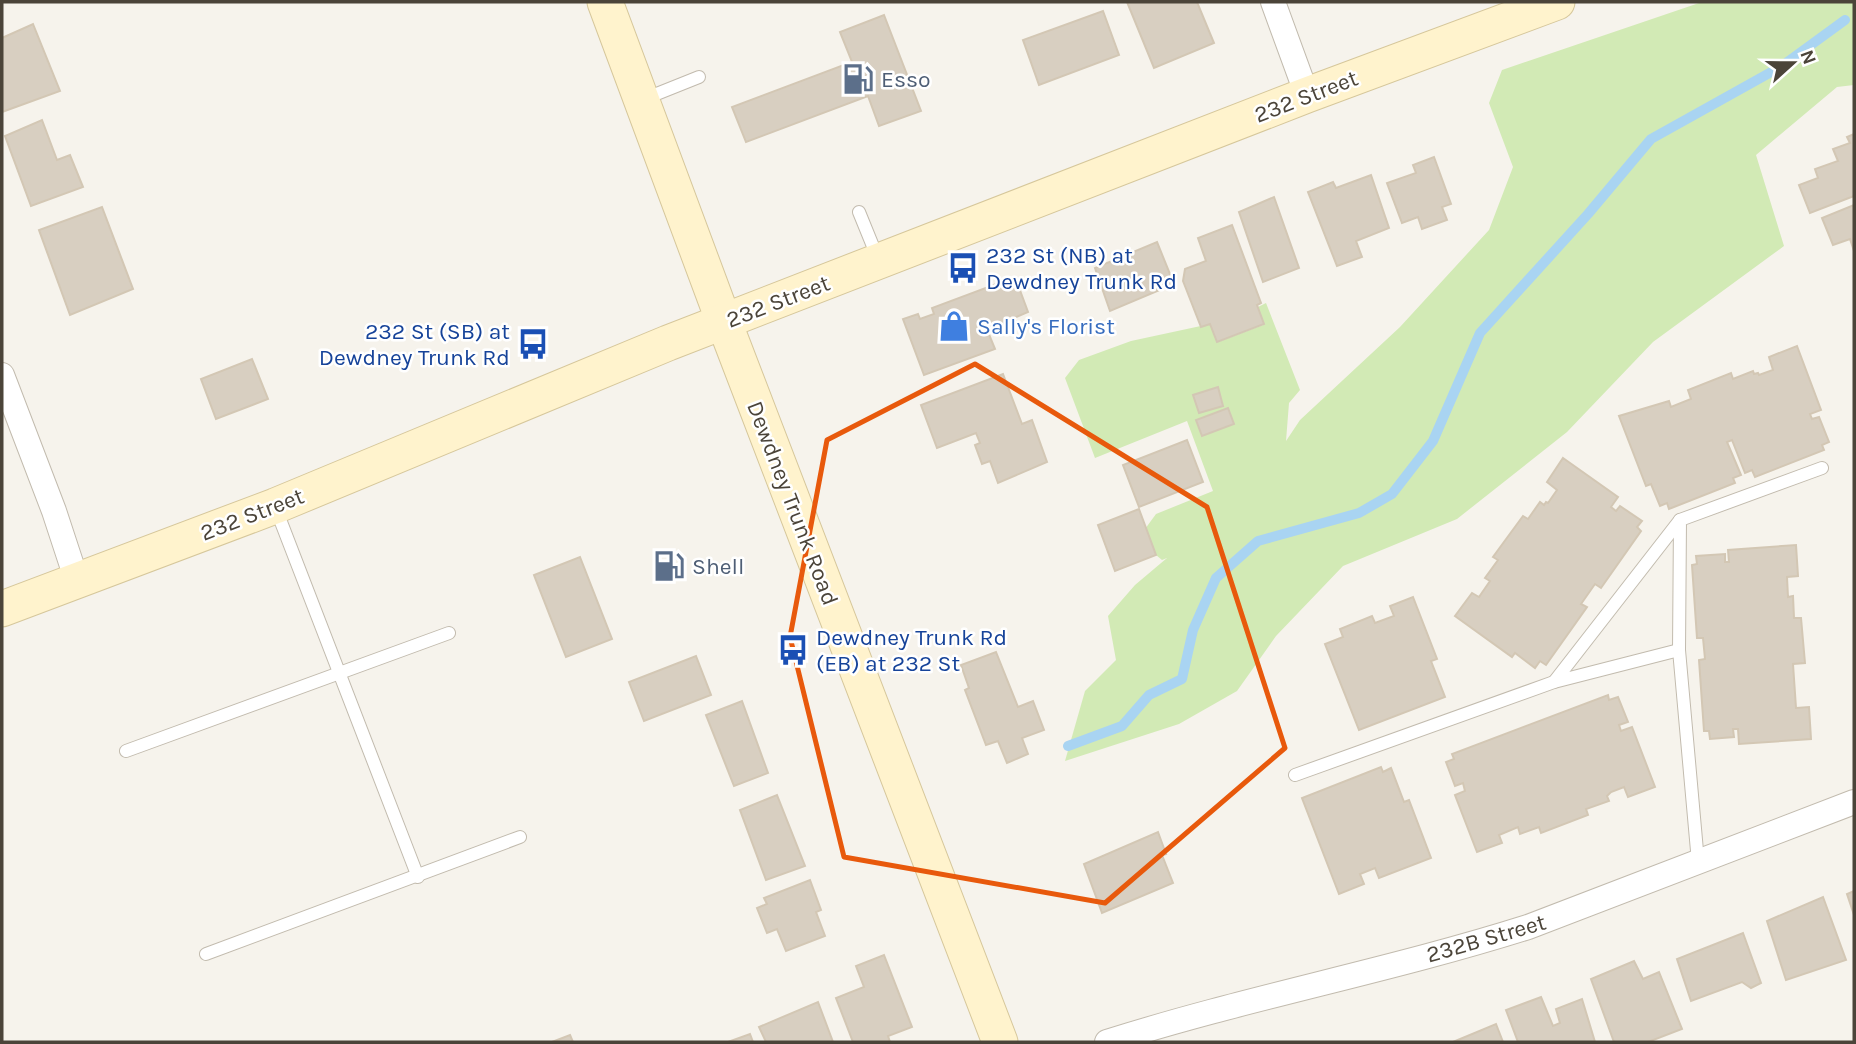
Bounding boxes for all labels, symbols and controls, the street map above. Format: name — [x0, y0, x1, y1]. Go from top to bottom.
north arrow — [1758, 28, 1828, 98]
text: N — [1795, 47, 1821, 68]
fuel station icon: Esso — [841, 62, 875, 96]
street label: 232 Street — [1251, 64, 1362, 129]
place label: Esso — [881, 66, 931, 93]
place label: 232 St (NB) at Dewdney Trunk Rd — [986, 242, 1177, 295]
bus stop icon: 232 St (NB) at Dewdney Trunk Rd — [946, 251, 980, 285]
street label: 232 Street — [723, 269, 834, 334]
shop icon: Sally's Florist — [937, 309, 971, 343]
place label: Sally's Florist — [977, 313, 1115, 340]
place label: 232 St (SB) at Dewdney Trunk Rd — [319, 318, 510, 371]
bus stop icon: 232 St (SB) at Dewdney Trunk Rd — [516, 327, 550, 361]
street label: Dewdney Trunk Road — [741, 397, 844, 609]
street label: 232 Street — [197, 482, 308, 547]
fuel station icon: Shell — [652, 549, 686, 583]
place label: Shell — [692, 553, 744, 580]
place label: Dewdney Trunk Rd (EB) at 232 St — [816, 624, 1007, 677]
bus stop icon: Dewdney Trunk Rd (EB) at 232 St — [776, 633, 810, 667]
street label: 232B Street — [1423, 908, 1549, 968]

